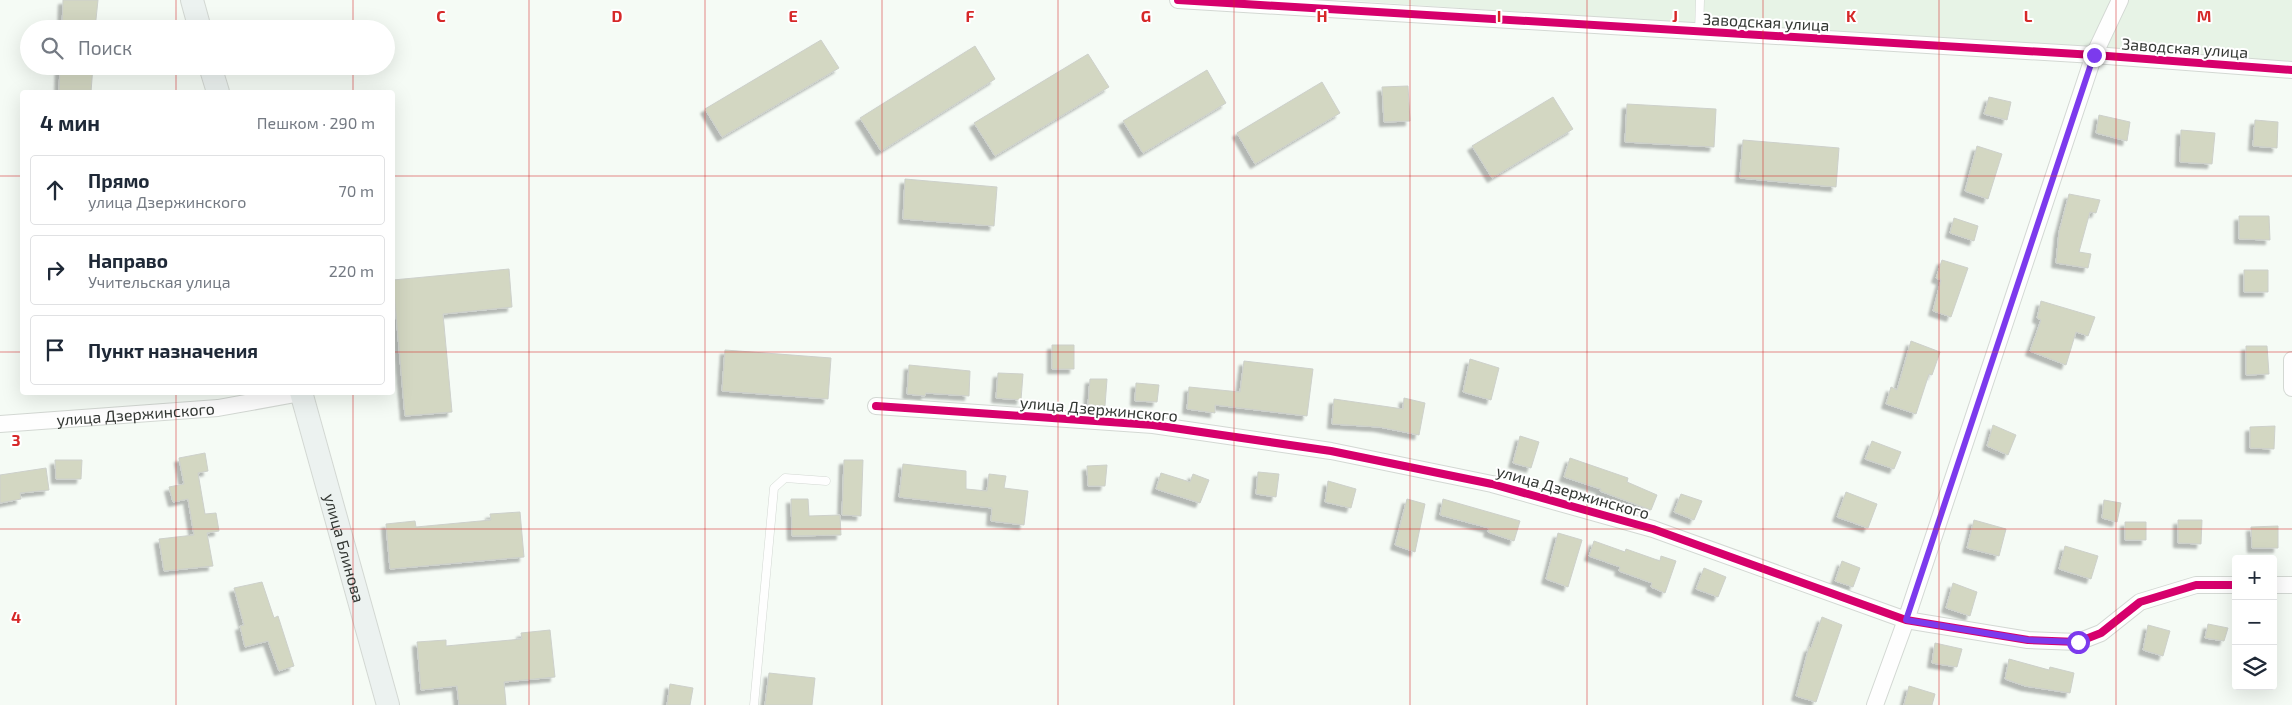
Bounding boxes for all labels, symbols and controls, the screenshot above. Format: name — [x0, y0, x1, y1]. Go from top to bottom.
text: C — [436, 6, 446, 25]
text: D — [612, 6, 623, 25]
text: E — [788, 6, 798, 25]
text: F — [966, 6, 975, 25]
text: G — [1141, 6, 1151, 25]
text: H — [1316, 6, 1328, 25]
text: I — [1497, 6, 1501, 25]
text: J — [1672, 6, 1678, 25]
text: K — [1846, 6, 1857, 25]
text: L — [2024, 6, 2033, 25]
text: M — [2197, 6, 2211, 25]
street label: Заводская улица — [1702, 9, 1830, 35]
search box — [20, 20, 395, 75]
icon: search — [38, 34, 66, 62]
street label: Заводская улица — [2121, 34, 2249, 62]
text: Поиск — [78, 36, 132, 59]
route end — [2083, 44, 2106, 67]
text: 4 мин — [40, 110, 100, 135]
text: Пешком · 290 m — [257, 113, 375, 132]
text: Прямо — [88, 169, 150, 192]
icon: ahead — [41, 176, 69, 204]
text: 70 m — [339, 181, 374, 200]
text: улица Дзержинского — [88, 192, 246, 211]
text: Направо — [88, 249, 168, 272]
icon: right — [41, 256, 69, 284]
text: 220 m — [329, 261, 374, 280]
text: Учительская улица — [88, 272, 231, 291]
icon: arrive — [41, 336, 69, 364]
text: Пункт назначения — [88, 339, 258, 362]
street label: улица Дзержинского — [1019, 392, 1179, 426]
street label: улица Дзержинского — [56, 398, 215, 430]
text: 3 — [11, 430, 21, 449]
street label: улица Дзержинского — [1494, 461, 1652, 523]
street label: улица Блинова — [320, 491, 369, 605]
map controls — [2232, 555, 2277, 690]
button: + — [2232, 555, 2277, 600]
button: − — [2232, 600, 2277, 645]
text: 4 — [11, 607, 21, 626]
route start — [2067, 631, 2090, 654]
button: layers — [2232, 645, 2277, 690]

